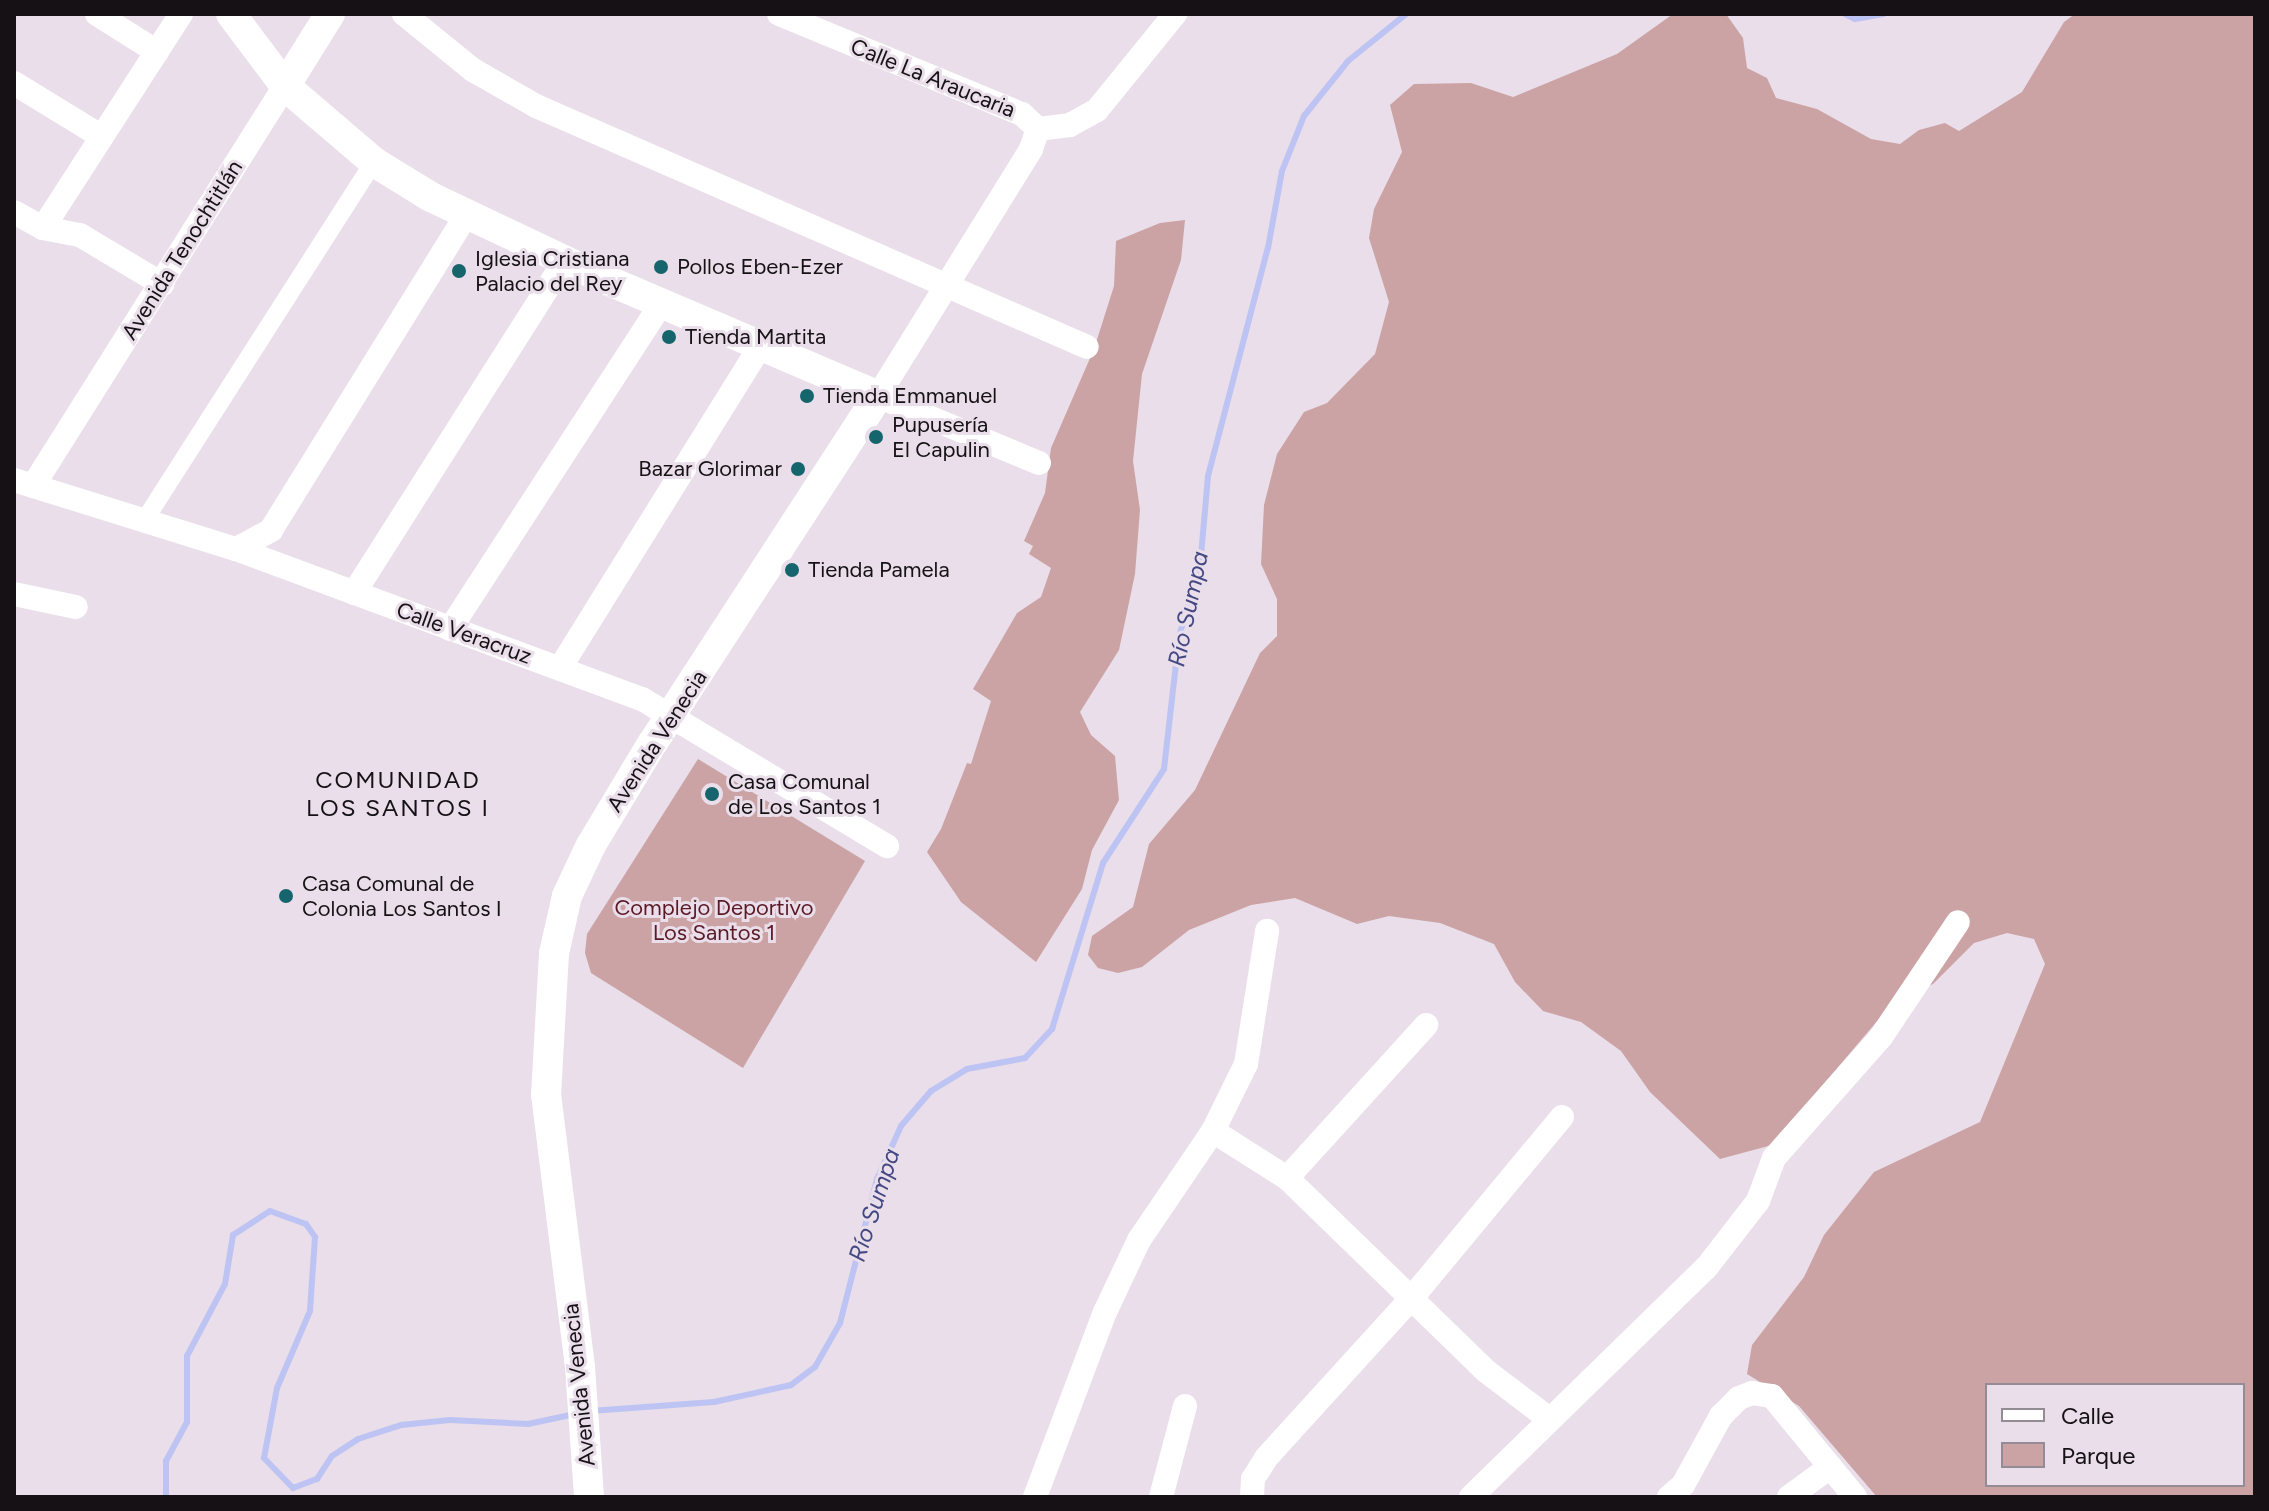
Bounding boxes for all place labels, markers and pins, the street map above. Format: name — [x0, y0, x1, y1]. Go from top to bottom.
place label: Iglesia Cristiana Palacio del Rey — [475, 245, 630, 296]
place label: Pollos Eben-Ezer — [677, 254, 843, 280]
marker: Pollos Eben-Ezer — [652, 258, 670, 276]
marker: Iglesia Cristiana Palacio del Rey — [450, 262, 468, 280]
place label: Tienda Martita — [685, 324, 826, 350]
marker: Tienda Martita — [660, 328, 678, 346]
place label: Tienda Emmanuel — [823, 383, 997, 409]
marker: Tienda Emmanuel — [798, 387, 816, 405]
place label: Pupusería El Capulin — [892, 411, 990, 462]
marker: Pupusería El Capulin — [867, 428, 885, 446]
place label: Bazar Glorimar — [638, 456, 782, 482]
marker: Bazar Glorimar — [789, 460, 807, 478]
place label: Tienda Pamela — [808, 557, 950, 583]
marker: Tienda Pamela — [783, 561, 801, 579]
place label: Casa Comunal de Los Santos 1 — [728, 768, 881, 820]
marker: Casa Comunal de Los Santos 1 — [703, 785, 721, 803]
place label: Casa Comunal de Colonia Los Santos I — [302, 870, 502, 922]
marker: Casa Comunal de Colonia Los Santos I — [277, 887, 295, 905]

